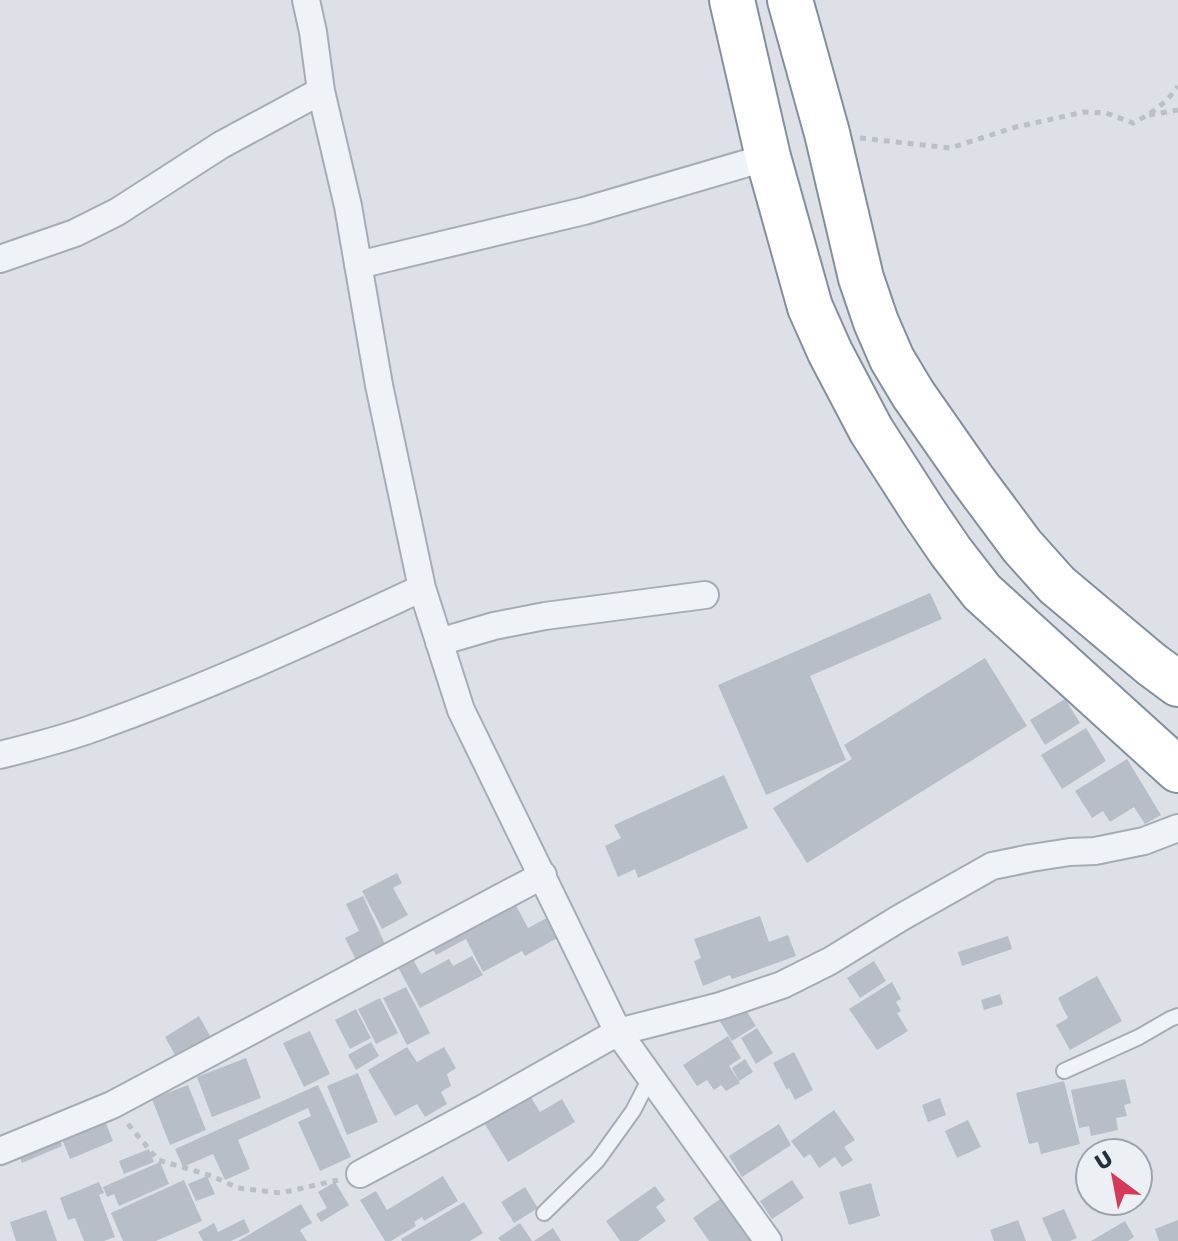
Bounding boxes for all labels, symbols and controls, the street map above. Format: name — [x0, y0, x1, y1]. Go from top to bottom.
north arrow — [1074, 1137, 1154, 1217]
text: U — [1090, 1145, 1118, 1176]

